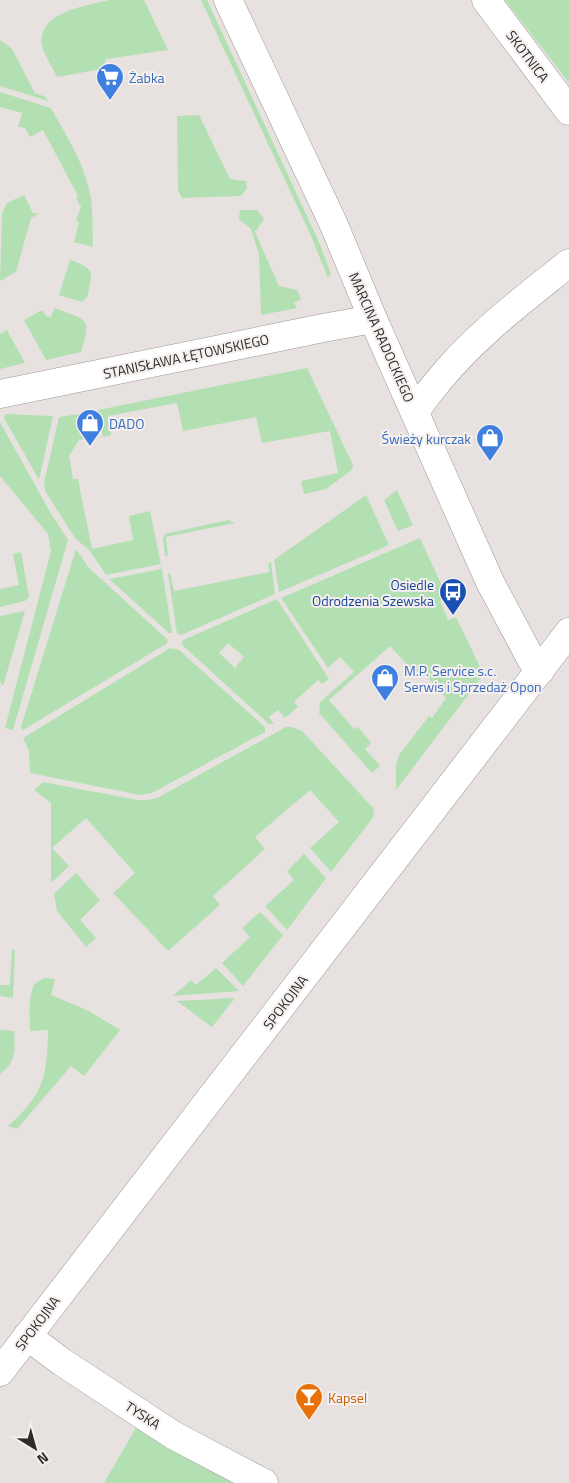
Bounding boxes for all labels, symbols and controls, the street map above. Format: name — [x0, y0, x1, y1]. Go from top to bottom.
street label: SKOTNICA — [501, 26, 555, 87]
supermarket icon: Żabka — [95, 62, 125, 101]
place label: Żabka — [129, 67, 165, 88]
street label: MARCINA RADOCKIEGO — [344, 269, 420, 405]
street label: STANISŁAWA ŁĘTOWSKIEGO — [101, 328, 271, 384]
shop icon: DADO — [75, 408, 105, 447]
place label: DADO — [109, 413, 144, 434]
shop icon: Świeży kurczak — [475, 423, 505, 462]
place label: Świeży kurczak — [381, 428, 471, 449]
place label: Osiedle Odrodzenia Szewska — [312, 574, 434, 611]
bus stop icon: Osiedle Odrodzenia Szewska — [438, 577, 468, 616]
place label: M.P. Service s.c. Serwis i Sprzedaż Opon — [404, 660, 542, 697]
shop icon: M.P. Service s.c. Serwis i Sprzedaż Opon — [370, 663, 400, 702]
street label: SPOKOJNA — [257, 970, 313, 1034]
street label: SPOKOJNA — [9, 1291, 65, 1355]
bar icon: Kapsel — [294, 1382, 324, 1421]
place label: Kapsel — [328, 1387, 367, 1408]
street label: TYSKA — [121, 1396, 165, 1435]
north arrow — [10, 1423, 60, 1473]
text: N — [33, 1447, 53, 1470]

